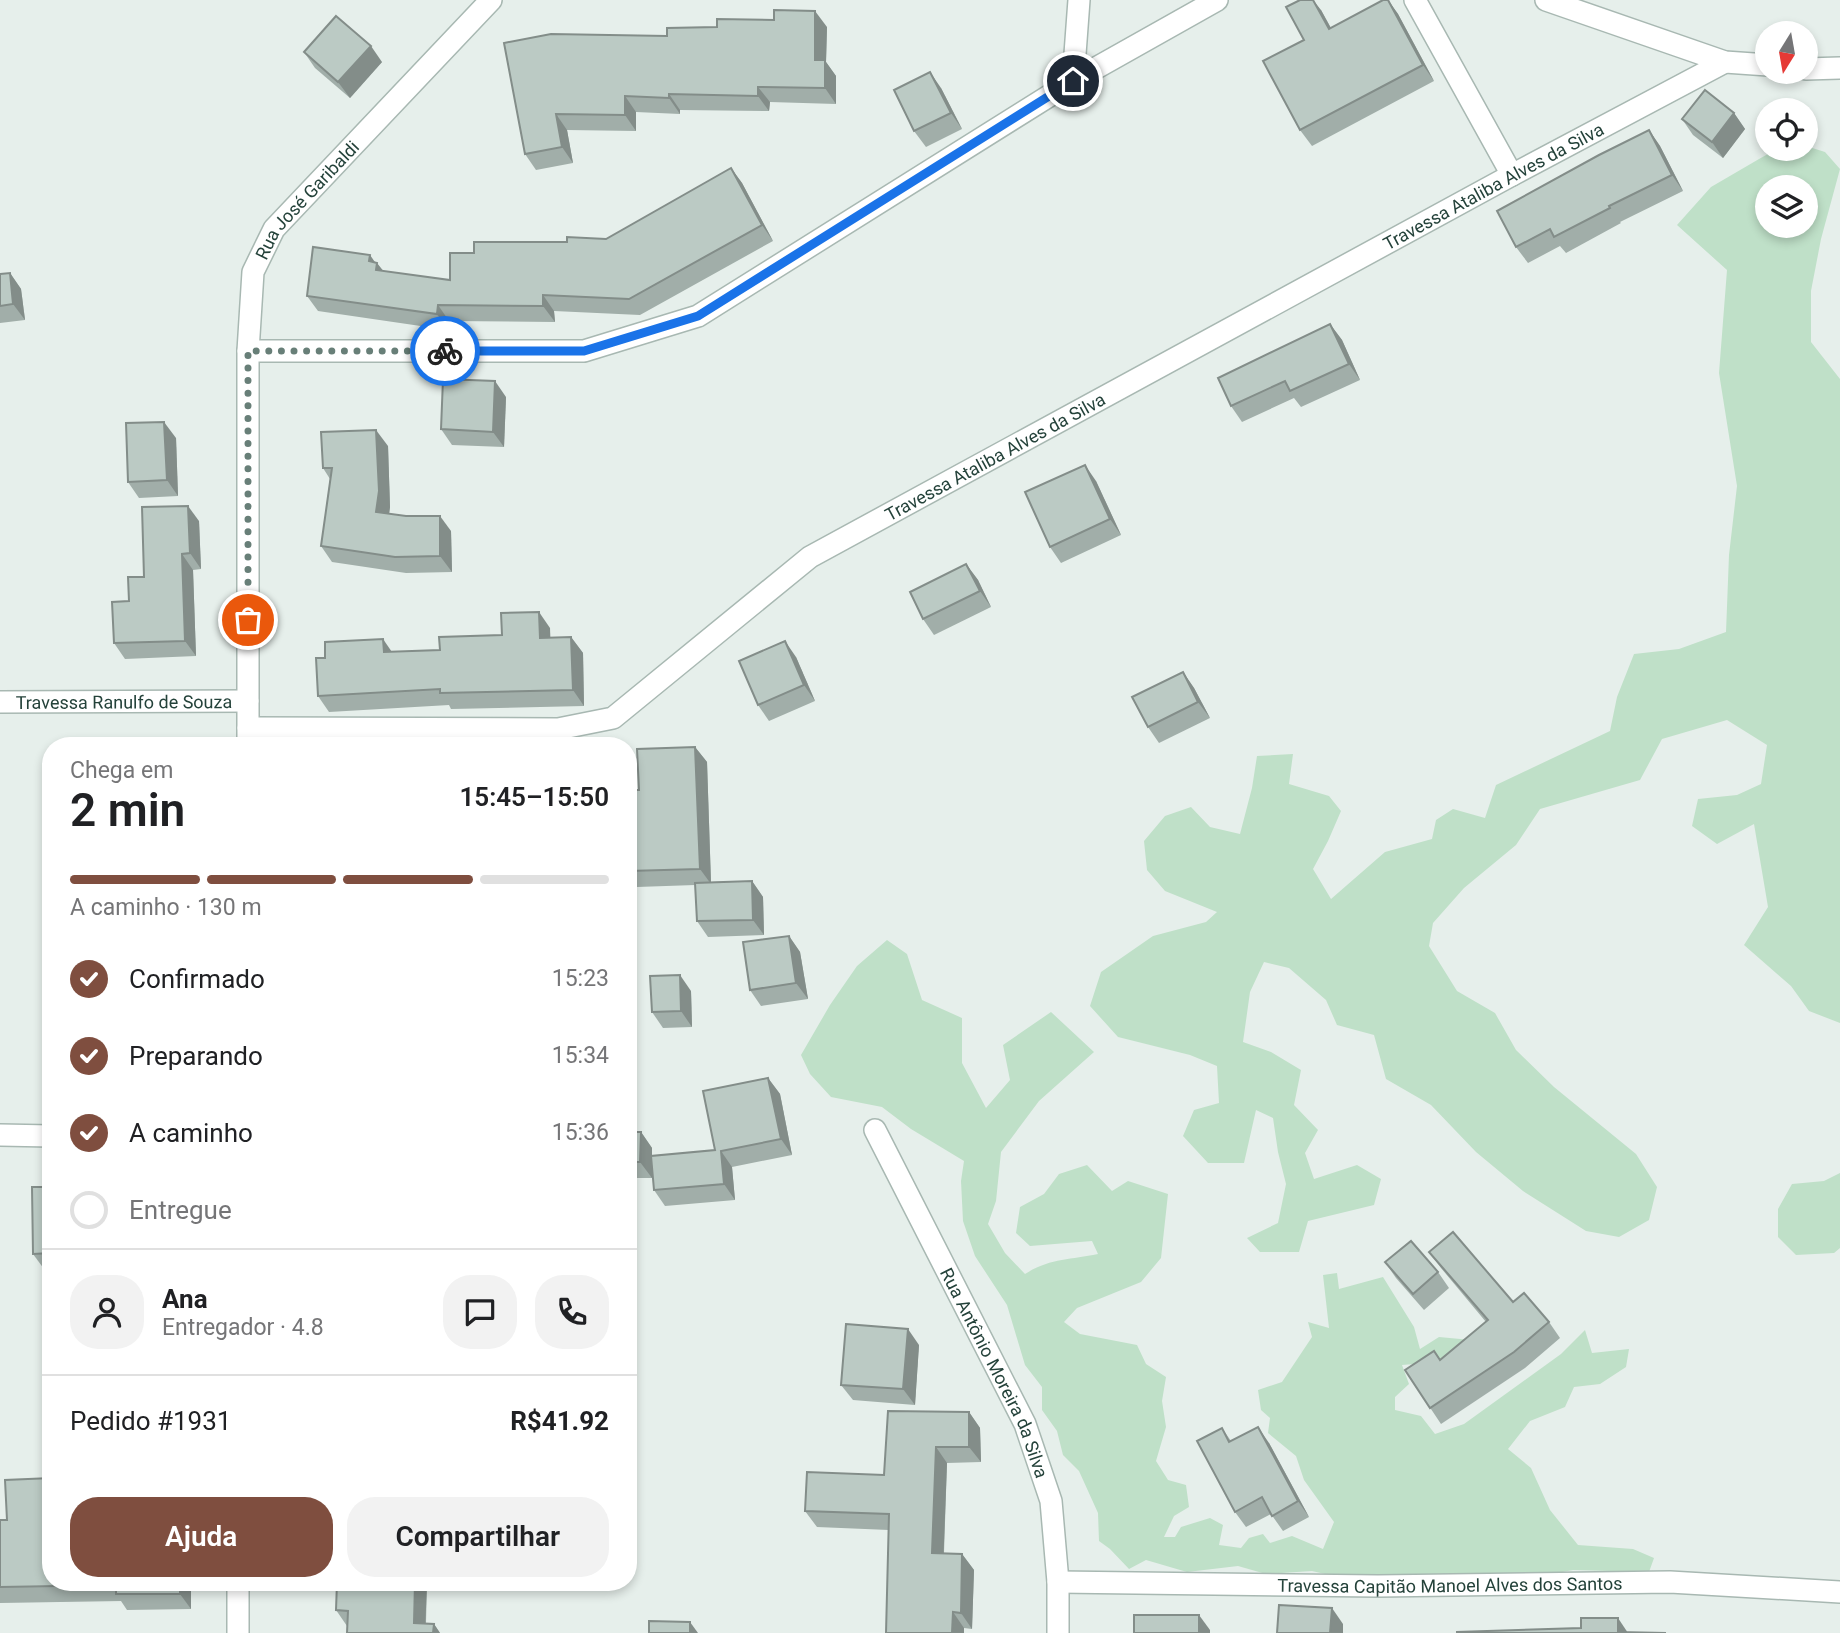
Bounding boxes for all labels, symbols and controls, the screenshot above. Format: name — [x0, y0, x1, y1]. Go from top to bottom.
north arrow — [1755, 21, 1818, 84]
map controls — [1755, 21, 1818, 238]
pin — [1043, 51, 1103, 111]
icon: home — [1054, 62, 1092, 100]
button: locate — [1755, 98, 1818, 161]
street label: Travessa Ataliba Alves da Silva — [1379, 118, 1607, 254]
street label: Rua José Garibaldi — [250, 136, 363, 262]
button: layers — [1755, 175, 1818, 238]
courier — [410, 316, 480, 386]
icon: bike — [426, 332, 464, 370]
street label: Travessa Ataliba Alves da Silva — [881, 388, 1109, 525]
pin — [218, 590, 278, 650]
icon: bag — [229, 601, 267, 639]
street label: Travessa Ranulfo de Souza — [16, 691, 232, 712]
text: Chega em — [70, 757, 173, 784]
text: 15:45–15:50 — [459, 782, 609, 812]
text: 2 min — [70, 783, 185, 837]
text: A caminho · 130 m — [70, 894, 262, 921]
icon: check — [70, 960, 108, 998]
text: Confirmado — [129, 964, 265, 994]
text: 15:23 — [552, 965, 609, 992]
icon: check — [70, 1037, 108, 1075]
text: Preparando — [129, 1041, 263, 1071]
text: 15:34 — [552, 1042, 609, 1069]
icon: check — [70, 1114, 108, 1152]
text: A caminho — [129, 1118, 253, 1148]
text: 15:36 — [552, 1119, 609, 1146]
text: Entregue — [129, 1195, 232, 1225]
street label: Rua Antônio Moreira da Silva — [936, 1264, 1053, 1480]
button: person — [70, 1275, 144, 1349]
button: chat — [443, 1275, 517, 1349]
button: phone — [535, 1275, 609, 1349]
text: Ana — [162, 1284, 208, 1314]
text: Entregador · 4.8 — [162, 1314, 324, 1341]
text: Pedido #1931 — [70, 1406, 231, 1436]
text: R$41.92 — [510, 1406, 609, 1436]
button: Ajuda — [70, 1497, 333, 1577]
button: Compartilhar — [347, 1497, 609, 1577]
street label: Travessa Capitão Manoel Alves dos Santos — [1277, 1572, 1623, 1597]

